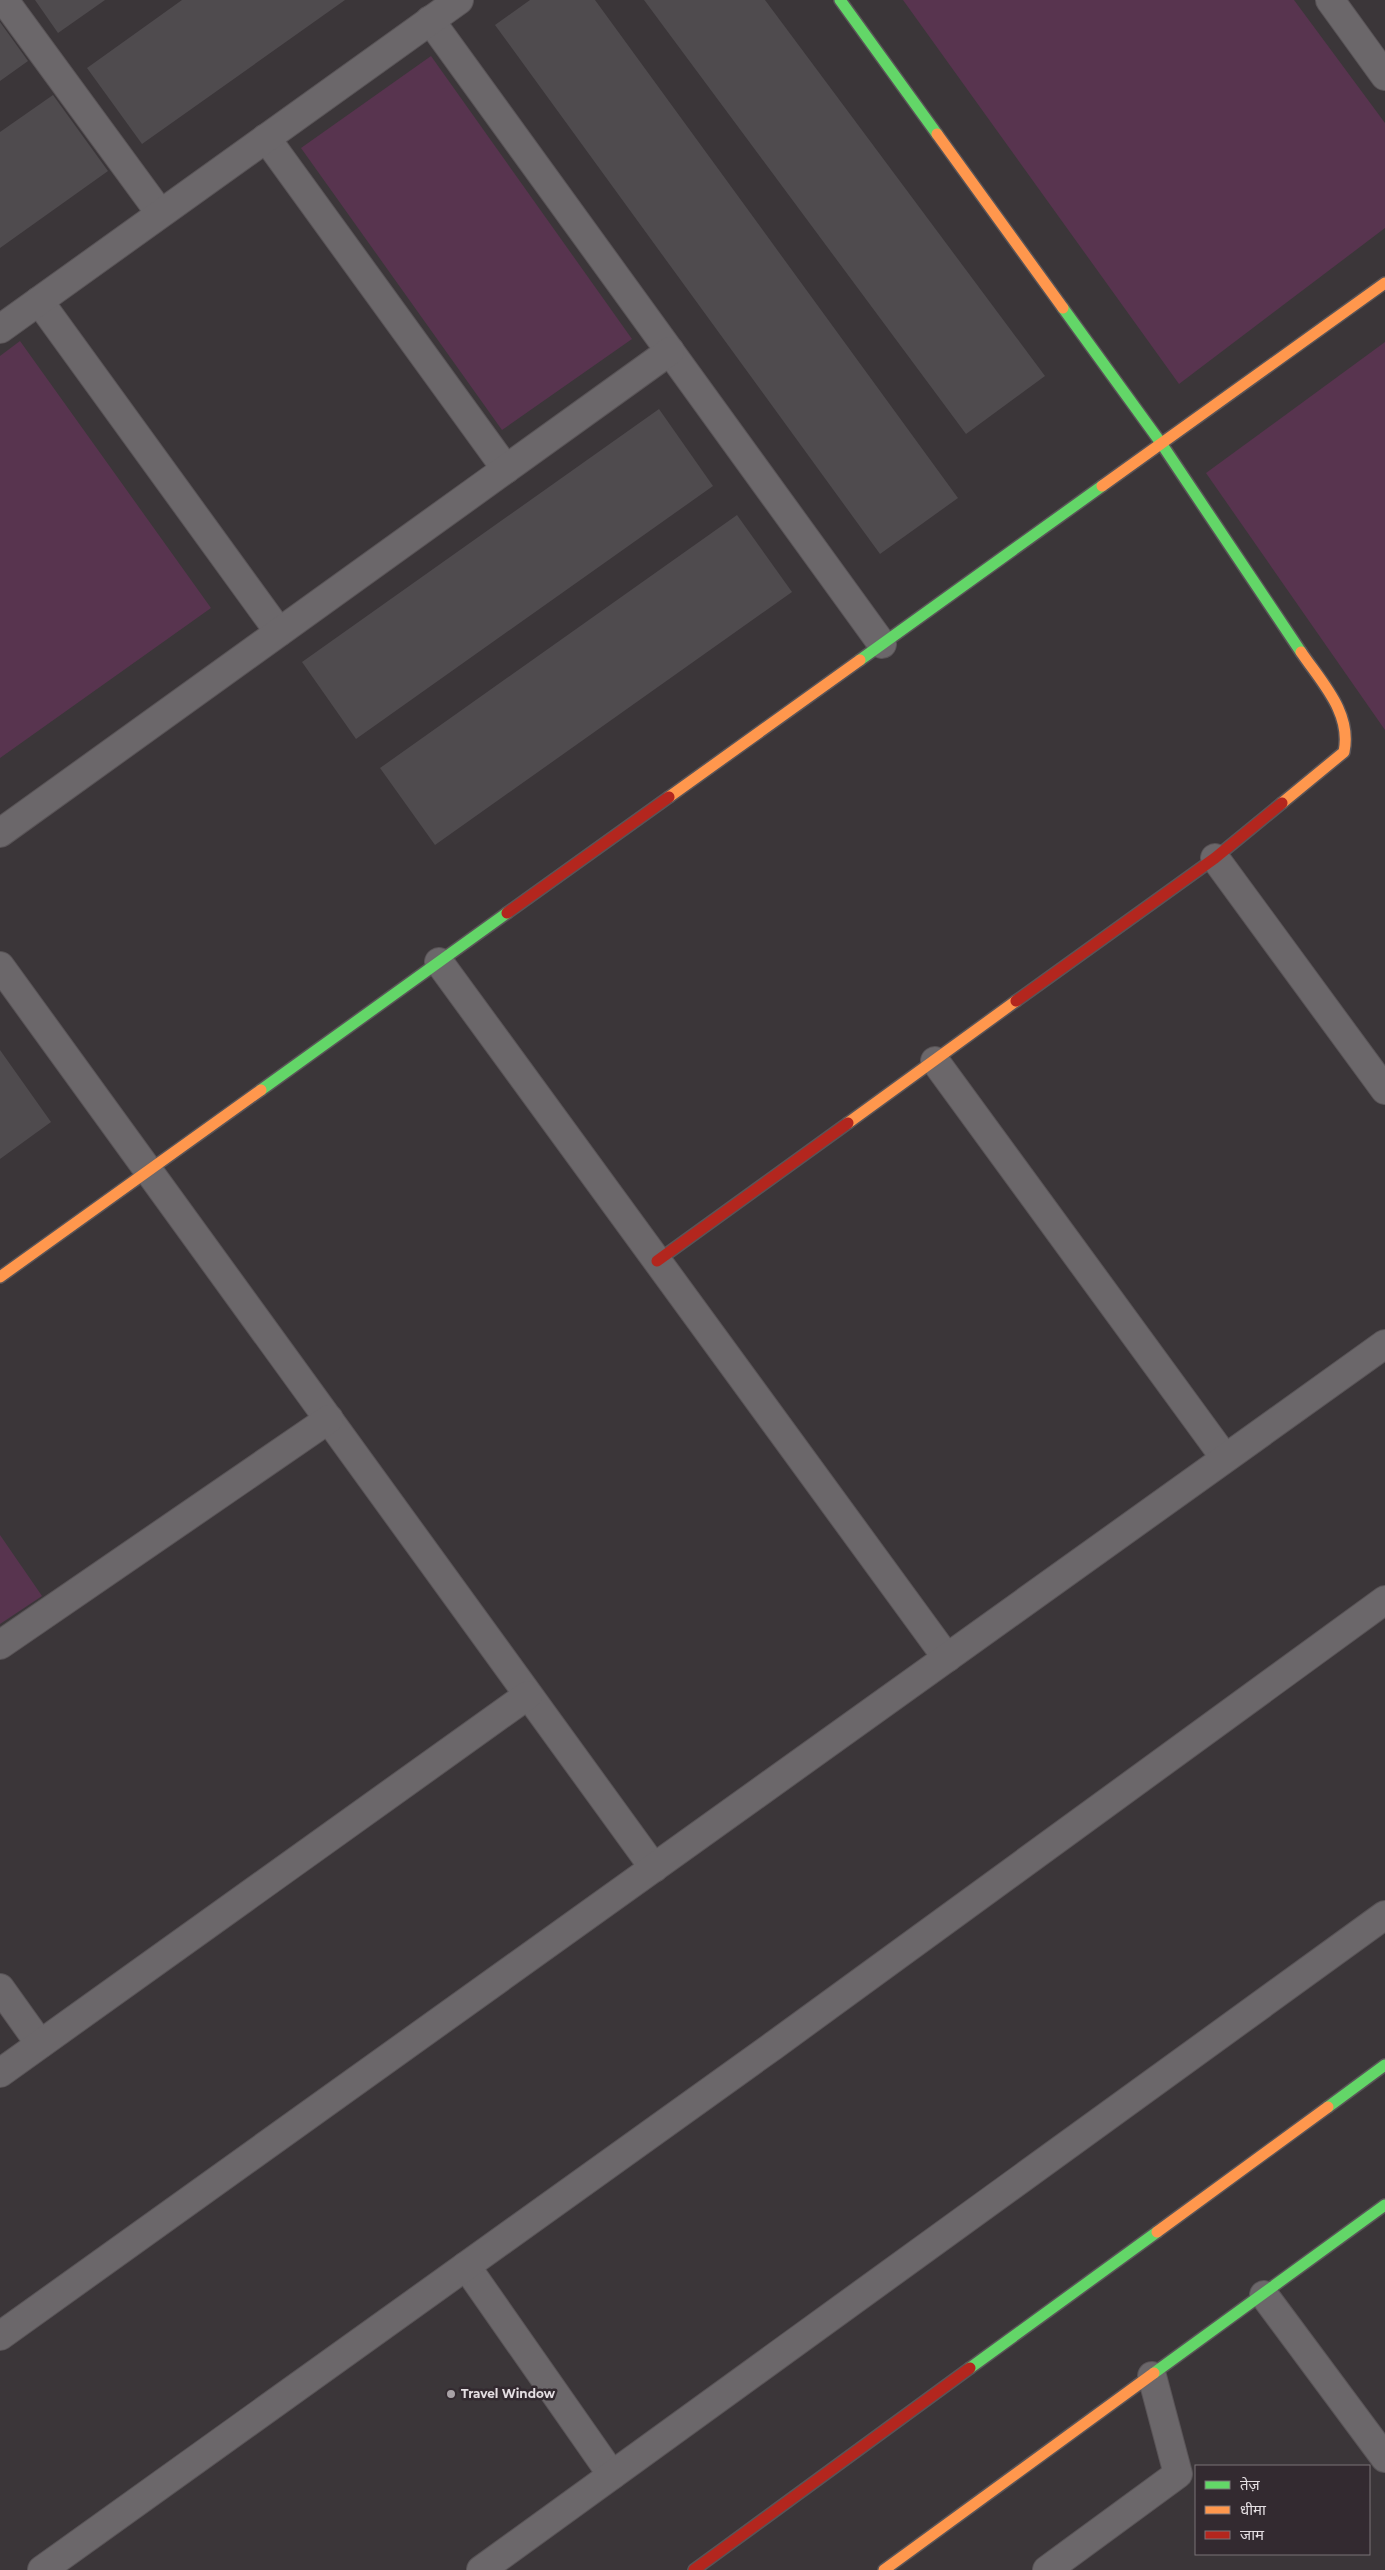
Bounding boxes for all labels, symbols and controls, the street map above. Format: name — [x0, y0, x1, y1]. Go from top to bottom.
place label: Travel Window — [461, 2386, 556, 2401]
marker: Travel Window — [445, 2388, 457, 2400]
legend — [1195, 2465, 1370, 2555]
text: तेज़ — [1240, 2475, 1261, 2494]
text: धीमा — [1240, 2500, 1267, 2519]
text: जाम — [1240, 2525, 1265, 2544]

